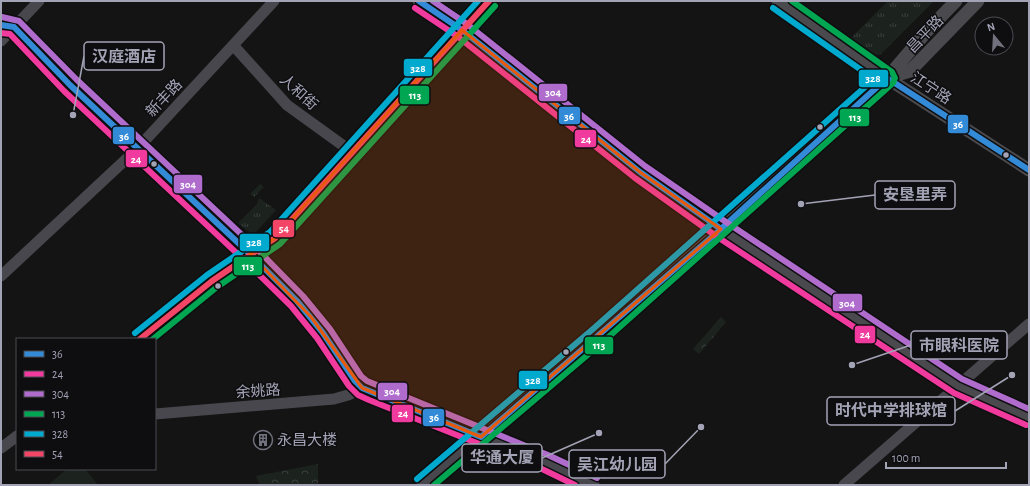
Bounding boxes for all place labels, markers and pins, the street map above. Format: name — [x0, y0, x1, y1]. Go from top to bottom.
callout: 汉庭酒店 — [84, 42, 164, 70]
unlabelled marker — [815, 122, 825, 132]
unlabelled marker — [1001, 150, 1011, 160]
unlabelled marker — [149, 159, 159, 169]
callout: 安垦里弄 — [875, 181, 955, 209]
unlabelled marker — [213, 281, 223, 291]
callout: 市眼科医院 — [911, 331, 1007, 359]
unlabelled marker — [561, 347, 571, 357]
callout: 时代中学排球馆 — [827, 397, 955, 425]
building icon: 永昌大楼 — [252, 429, 274, 451]
place label: 永昌大楼 — [277, 432, 337, 448]
callout: 华通大厦 — [462, 444, 542, 472]
callout: 吴江幼儿园 — [569, 450, 665, 478]

